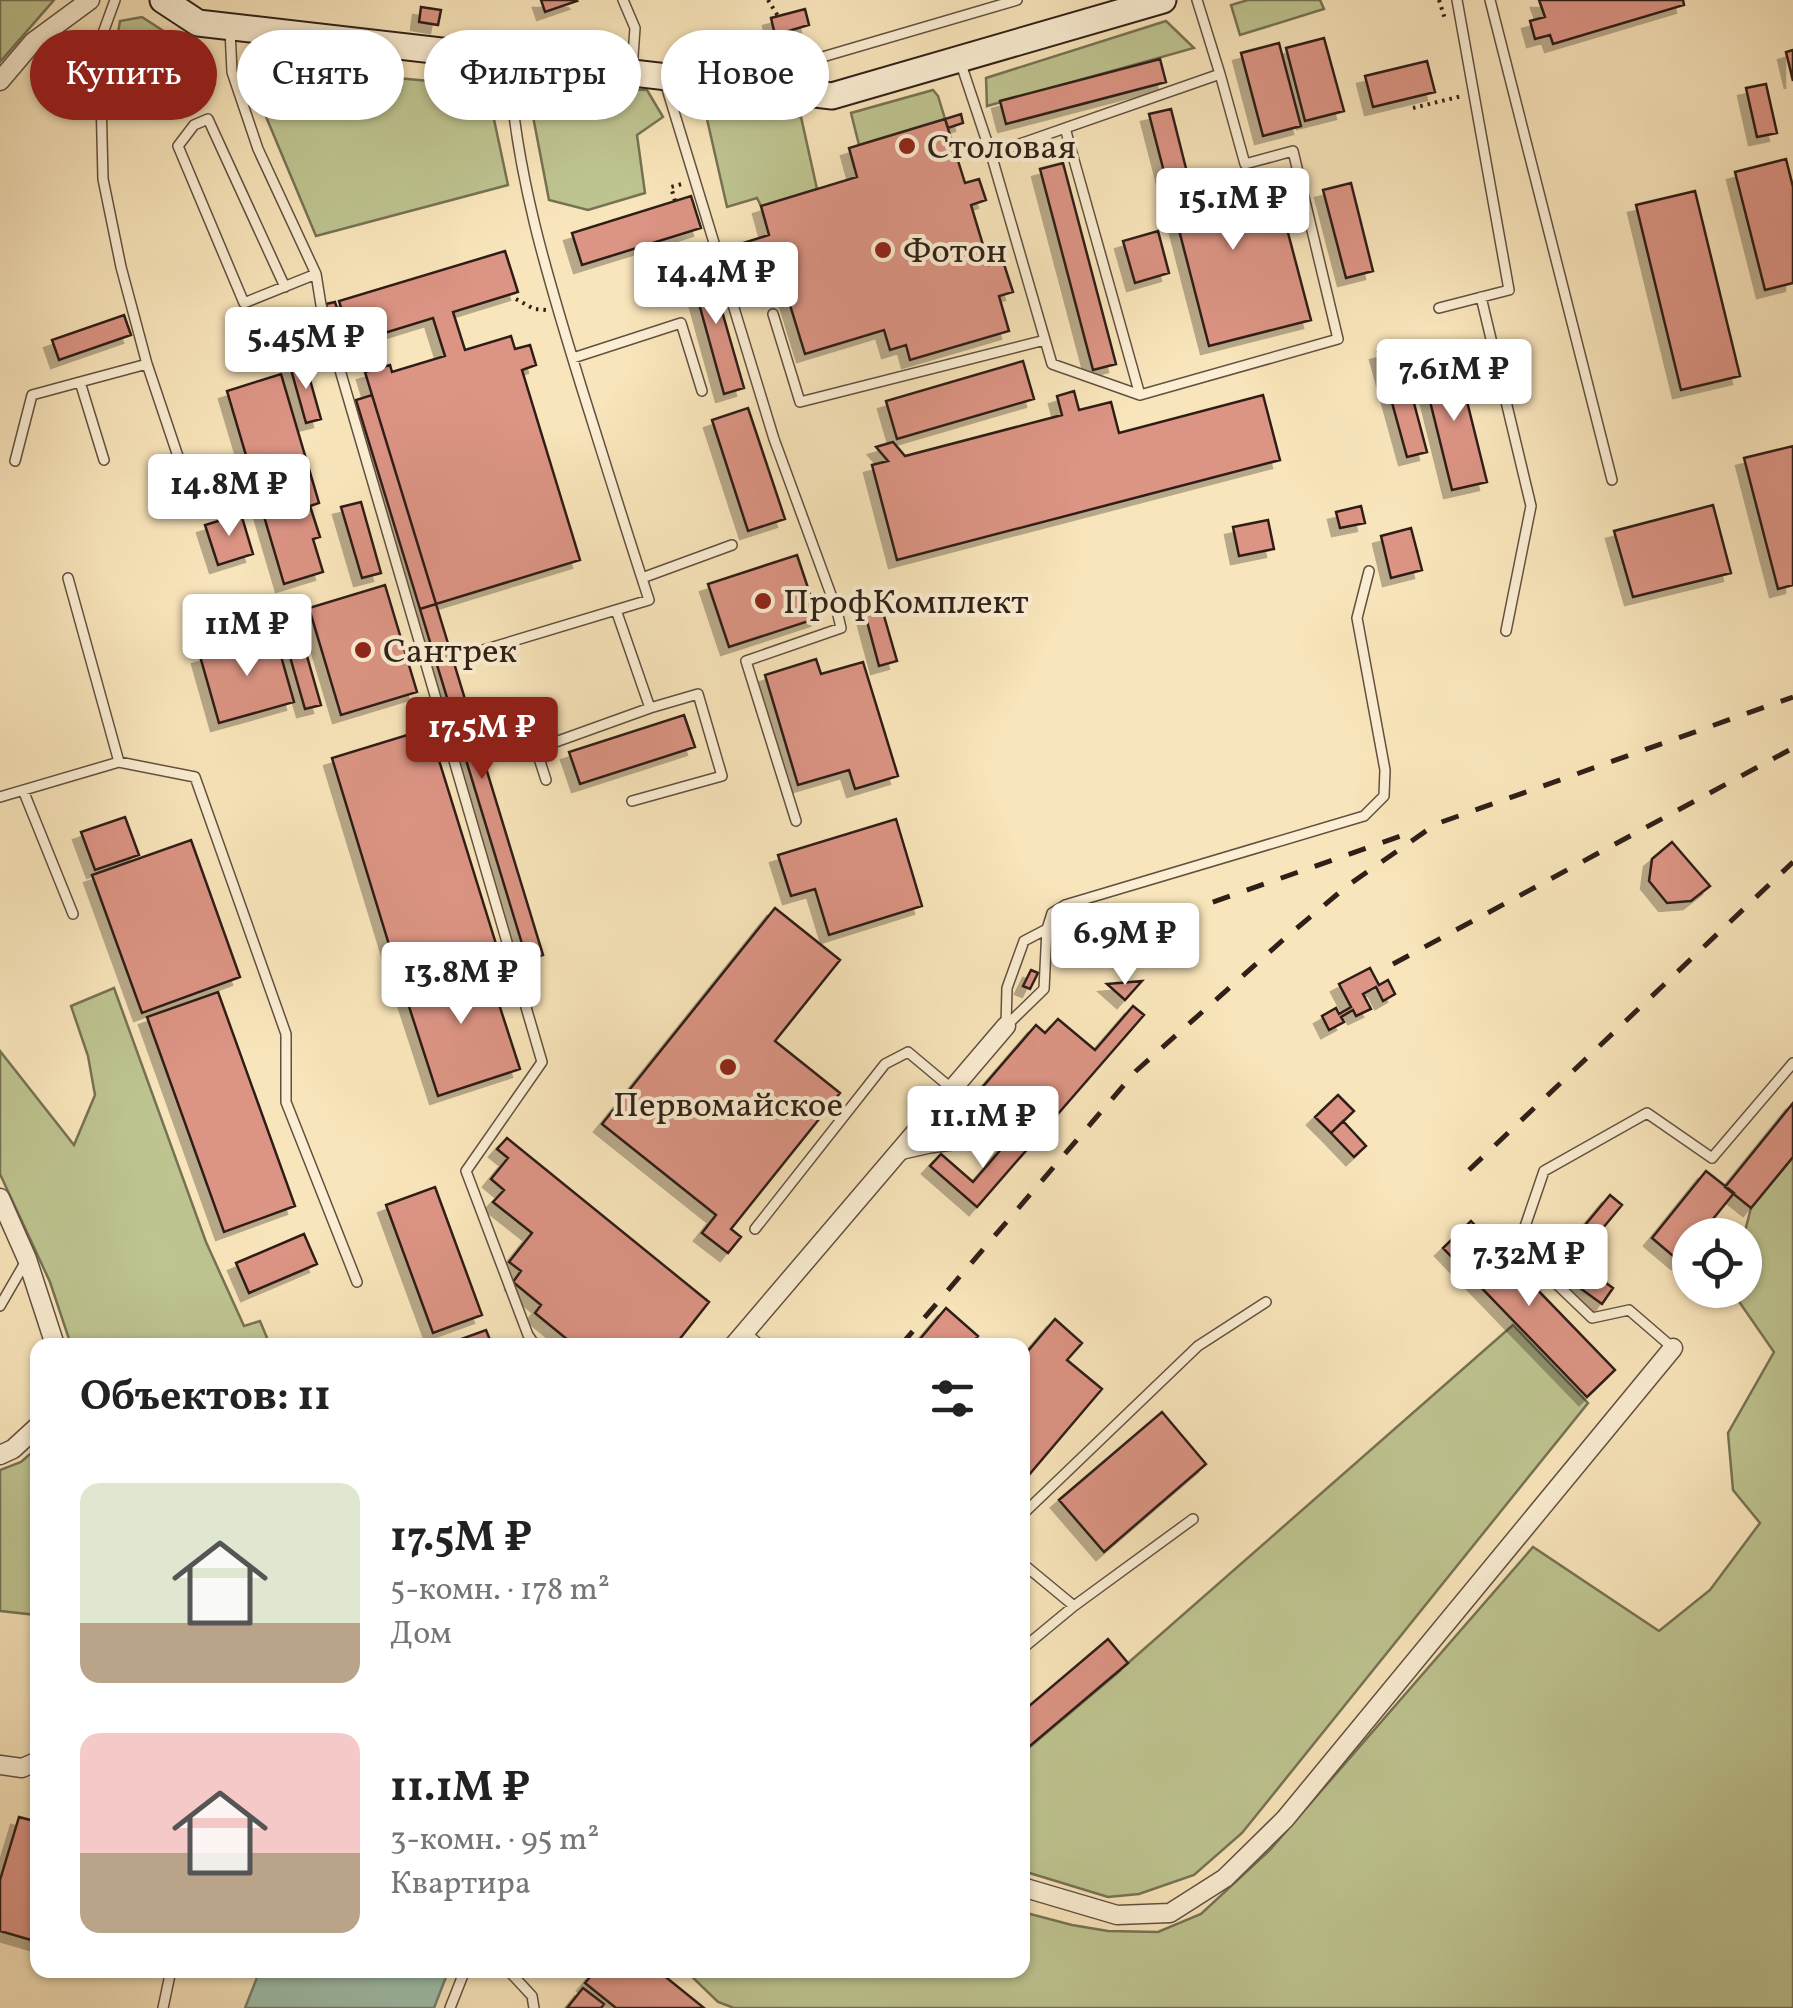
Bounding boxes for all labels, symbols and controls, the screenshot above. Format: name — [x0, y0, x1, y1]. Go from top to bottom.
chip: Купить — [30, 30, 217, 120]
chip: Снять — [237, 30, 404, 120]
chip: Фильтры — [424, 30, 641, 120]
chip: Новое — [661, 30, 829, 120]
place label: Столовая — [927, 125, 1076, 173]
marker: Столовая — [896, 135, 918, 157]
pin: 15.1M ₽ — [1141, 168, 1325, 253]
text: 15.1M ₽ — [1178, 178, 1288, 222]
place label: Фотон — [903, 229, 1007, 277]
marker: Фотон — [872, 239, 894, 261]
pin: 14.4M ₽ — [624, 242, 808, 327]
text: 14.4M ₽ — [656, 252, 776, 296]
pin: 5.45M ₽ — [214, 307, 398, 392]
text: 5.45M ₽ — [247, 317, 365, 361]
pin: 7.61M ₽ — [1362, 339, 1546, 424]
text: 7.61M ₽ — [1399, 349, 1509, 393]
pin: 14.8M ₽ — [137, 454, 321, 539]
text: 14.8M ₽ — [170, 464, 288, 508]
place label: ПрофКомплект — [783, 580, 1029, 628]
marker: ПрофКомплект — [752, 590, 774, 612]
pin: 11M ₽ — [177, 594, 317, 679]
text: 11M ₽ — [205, 604, 290, 648]
place label: Сантрек — [383, 629, 517, 677]
marker: Сантрек — [352, 639, 374, 661]
pin: 17.5M ₽ — [390, 697, 574, 782]
text: 17.5M ₽ — [428, 707, 536, 751]
pin: 6.9M ₽ — [1044, 903, 1206, 988]
text: 6.9M ₽ — [1073, 913, 1177, 957]
pin: 13.8M ₽ — [369, 942, 553, 1027]
text: 13.8M ₽ — [404, 952, 518, 996]
marker: Первомайское — [717, 1056, 739, 1078]
place label: Первомайское — [613, 1083, 843, 1131]
pin: 11.1M ₽ — [891, 1086, 1075, 1171]
text: 11.1M ₽ — [930, 1096, 1036, 1140]
map controls — [1672, 1218, 1762, 1308]
button: locate — [1672, 1218, 1762, 1308]
pin: 7.32M ₽ — [1437, 1224, 1621, 1309]
text: 7.32M ₽ — [1473, 1234, 1585, 1278]
text: Объектов: 11 — [80, 1369, 331, 1428]
icon: filters — [925, 1371, 980, 1426]
text: 17.5M ₽ — [390, 1510, 532, 1569]
icon: home — [160, 1523, 280, 1643]
text: 5-комн. · 178 m² — [390, 1569, 610, 1613]
text: Дом — [390, 1613, 452, 1657]
text: 11.1M ₽ — [390, 1760, 530, 1819]
icon: home — [160, 1773, 280, 1893]
text: 3-комн. · 95 m² — [390, 1819, 599, 1863]
text: Квартира — [390, 1863, 531, 1907]

